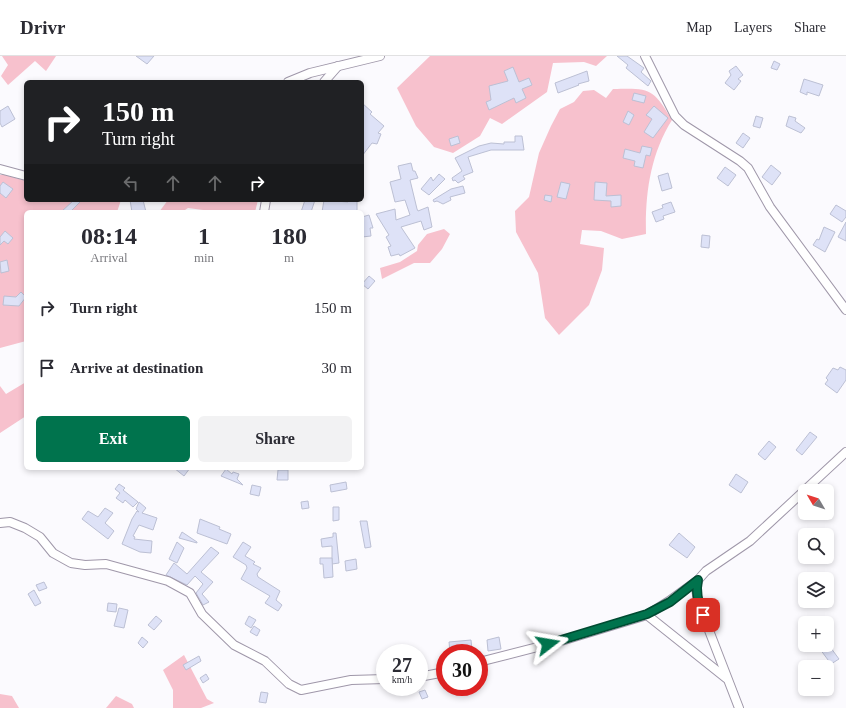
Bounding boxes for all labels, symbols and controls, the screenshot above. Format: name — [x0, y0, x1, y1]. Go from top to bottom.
text: Drivr — [20, 17, 65, 38]
text: Map — [686, 20, 712, 35]
text: Layers — [734, 20, 772, 35]
text: Share — [794, 20, 826, 35]
icon: right — [36, 96, 88, 148]
text: 150 m — [102, 96, 174, 127]
text: Turn right — [102, 129, 175, 149]
icon: left — [120, 172, 142, 194]
icon: ahead — [162, 172, 184, 194]
icon: ahead — [204, 172, 226, 194]
icon: right — [246, 172, 268, 194]
text: 08:14 — [81, 223, 137, 249]
text: 1 — [198, 223, 210, 249]
text: 180 — [271, 223, 307, 249]
text: Arrival — [90, 250, 128, 265]
text: min — [194, 250, 214, 265]
text: m — [284, 250, 294, 265]
icon: right — [36, 297, 58, 319]
text: Turn right — [70, 300, 137, 316]
text: 150 m — [314, 300, 352, 316]
icon: arrive — [36, 357, 58, 379]
text: Arrive at destination — [70, 360, 203, 376]
text: 30 m — [322, 360, 352, 376]
button: Exit — [36, 416, 190, 462]
button: Share — [198, 416, 352, 462]
north arrow — [798, 484, 834, 520]
map controls — [798, 484, 834, 696]
button: search — [798, 528, 834, 564]
button: layers — [798, 572, 834, 608]
pin — [686, 598, 720, 632]
icon: arrive — [692, 604, 714, 626]
button: + — [798, 616, 834, 652]
position arrow — [527, 623, 569, 665]
speed limit sign: 30 — [436, 644, 488, 696]
text: 27 — [392, 654, 412, 676]
button: − — [798, 660, 834, 696]
text: km/h — [392, 674, 412, 685]

